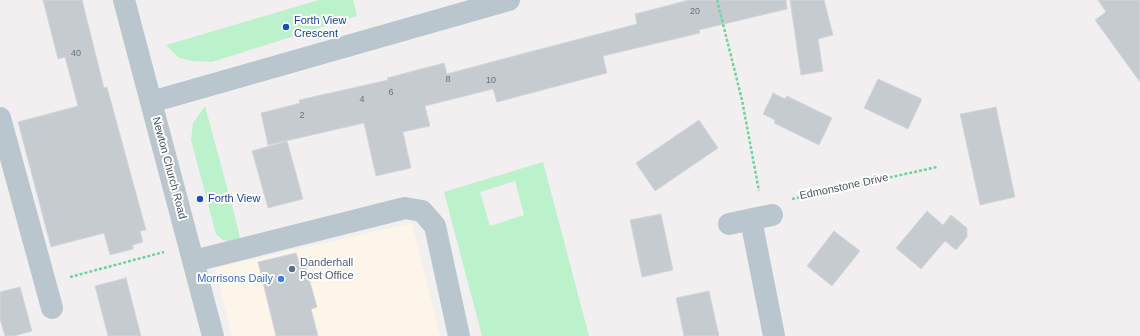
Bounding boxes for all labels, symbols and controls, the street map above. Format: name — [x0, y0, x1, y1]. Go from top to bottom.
house number: 20 — [690, 7, 700, 17]
place label: Forth View Crescent — [294, 14, 346, 40]
marker: Forth View Crescent — [281, 22, 291, 32]
house number: 40 — [71, 49, 81, 59]
house number: 8 — [445, 75, 451, 85]
house number: 10 — [486, 76, 496, 86]
house number: 6 — [388, 88, 394, 98]
house number: 4 — [359, 95, 365, 105]
house number: 2 — [299, 111, 305, 121]
street label: Newton Church Road — [149, 116, 189, 220]
street label: Edmonstone Drive — [798, 171, 890, 203]
place label: Forth View — [208, 192, 260, 206]
marker: Forth View — [195, 194, 205, 204]
place label: Danderhall Post Office — [300, 256, 354, 282]
marker: Danderhall Post Office — [287, 264, 297, 274]
place label: Morrisons Daily — [197, 272, 273, 286]
marker: Morrisons Daily — [276, 274, 286, 284]

